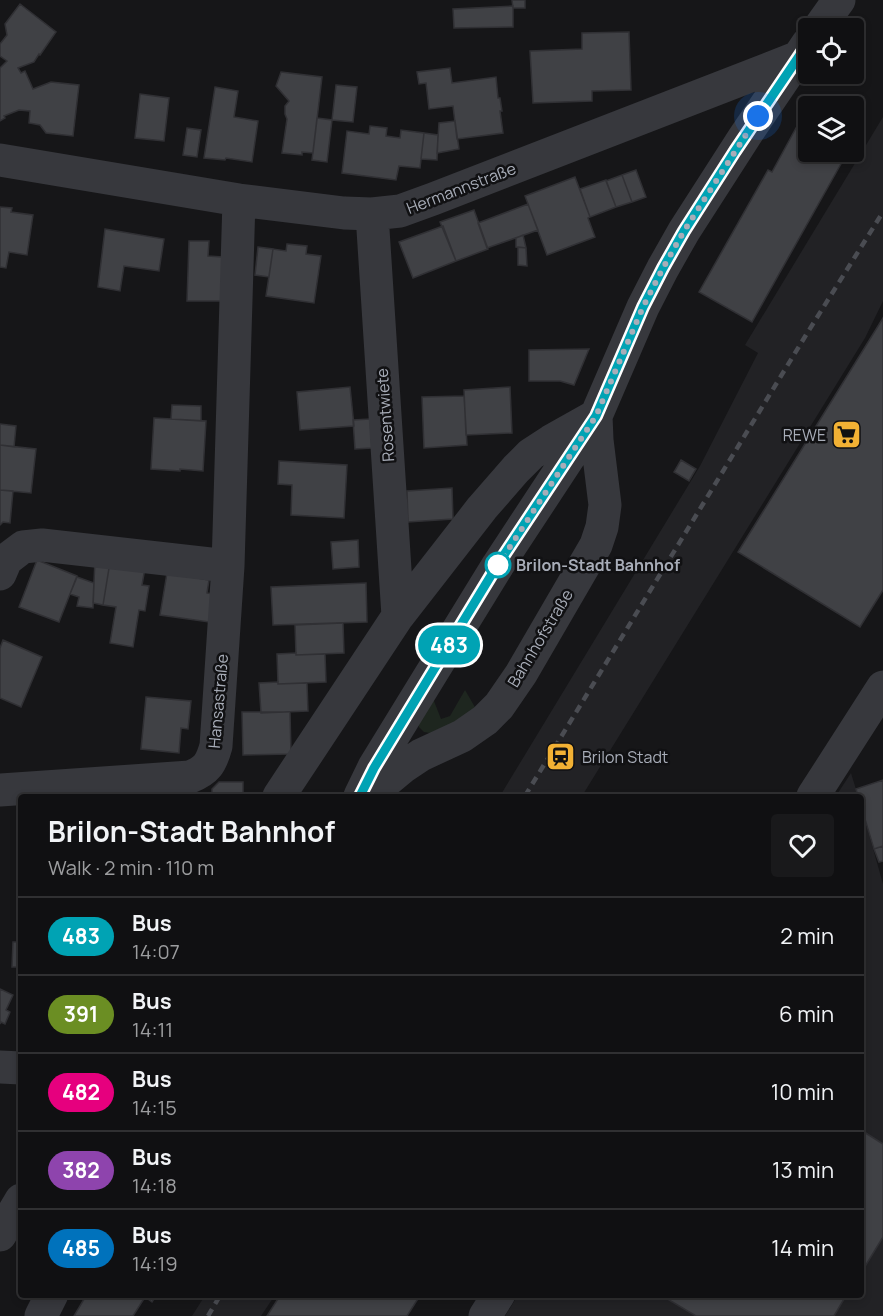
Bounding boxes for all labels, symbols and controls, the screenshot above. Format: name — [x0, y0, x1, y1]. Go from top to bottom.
map controls — [798, 18, 864, 162]
button: locate — [798, 18, 864, 84]
button: layers — [798, 96, 864, 162]
your location — [743, 101, 773, 131]
street label: Hermannstraße — [403, 157, 519, 219]
street label: Rosentwiete — [371, 367, 399, 463]
supermarket icon: REWE — [831, 419, 863, 451]
place label: REWE — [783, 424, 826, 446]
marker: Brilon-Stadt Bahnhof — [485, 552, 511, 578]
place label: Brilon-Stadt Bahnhof — [516, 554, 680, 576]
street label: Bahnhofstraße — [502, 585, 578, 691]
line badge: 483 — [414, 626, 484, 664]
text: 483 — [430, 631, 468, 659]
street label: Hansastraße — [203, 653, 233, 749]
station icon: Brilon Stadt — [545, 741, 577, 773]
place label: Brilon Stadt — [582, 746, 668, 768]
text: Brilon-Stadt Bahnhof — [48, 812, 335, 850]
button: heart — [771, 814, 834, 877]
text: Walk · 2 min · 110 m — [48, 854, 214, 881]
text: Bus — [132, 908, 172, 938]
text: 2 min — [780, 921, 834, 951]
text: 483 — [62, 922, 100, 950]
text: 14:07 — [132, 938, 180, 965]
text: Bus — [132, 986, 172, 1016]
text: 6 min — [779, 999, 834, 1029]
text: 391 — [64, 1000, 98, 1028]
text: 14:11 — [132, 1016, 173, 1043]
text: Bus — [132, 1064, 172, 1094]
text: 10 min — [771, 1077, 834, 1107]
text: 482 — [62, 1078, 100, 1106]
text: 14:15 — [132, 1094, 177, 1121]
text: Bus — [132, 1142, 172, 1172]
text: 13 min — [772, 1155, 834, 1185]
text: 382 — [62, 1156, 100, 1184]
text: 14:18 — [132, 1172, 177, 1199]
text: Bus — [132, 1220, 172, 1250]
text: 14 min — [771, 1233, 834, 1263]
text: 485 — [62, 1234, 100, 1262]
text: 14:19 — [132, 1250, 178, 1277]

